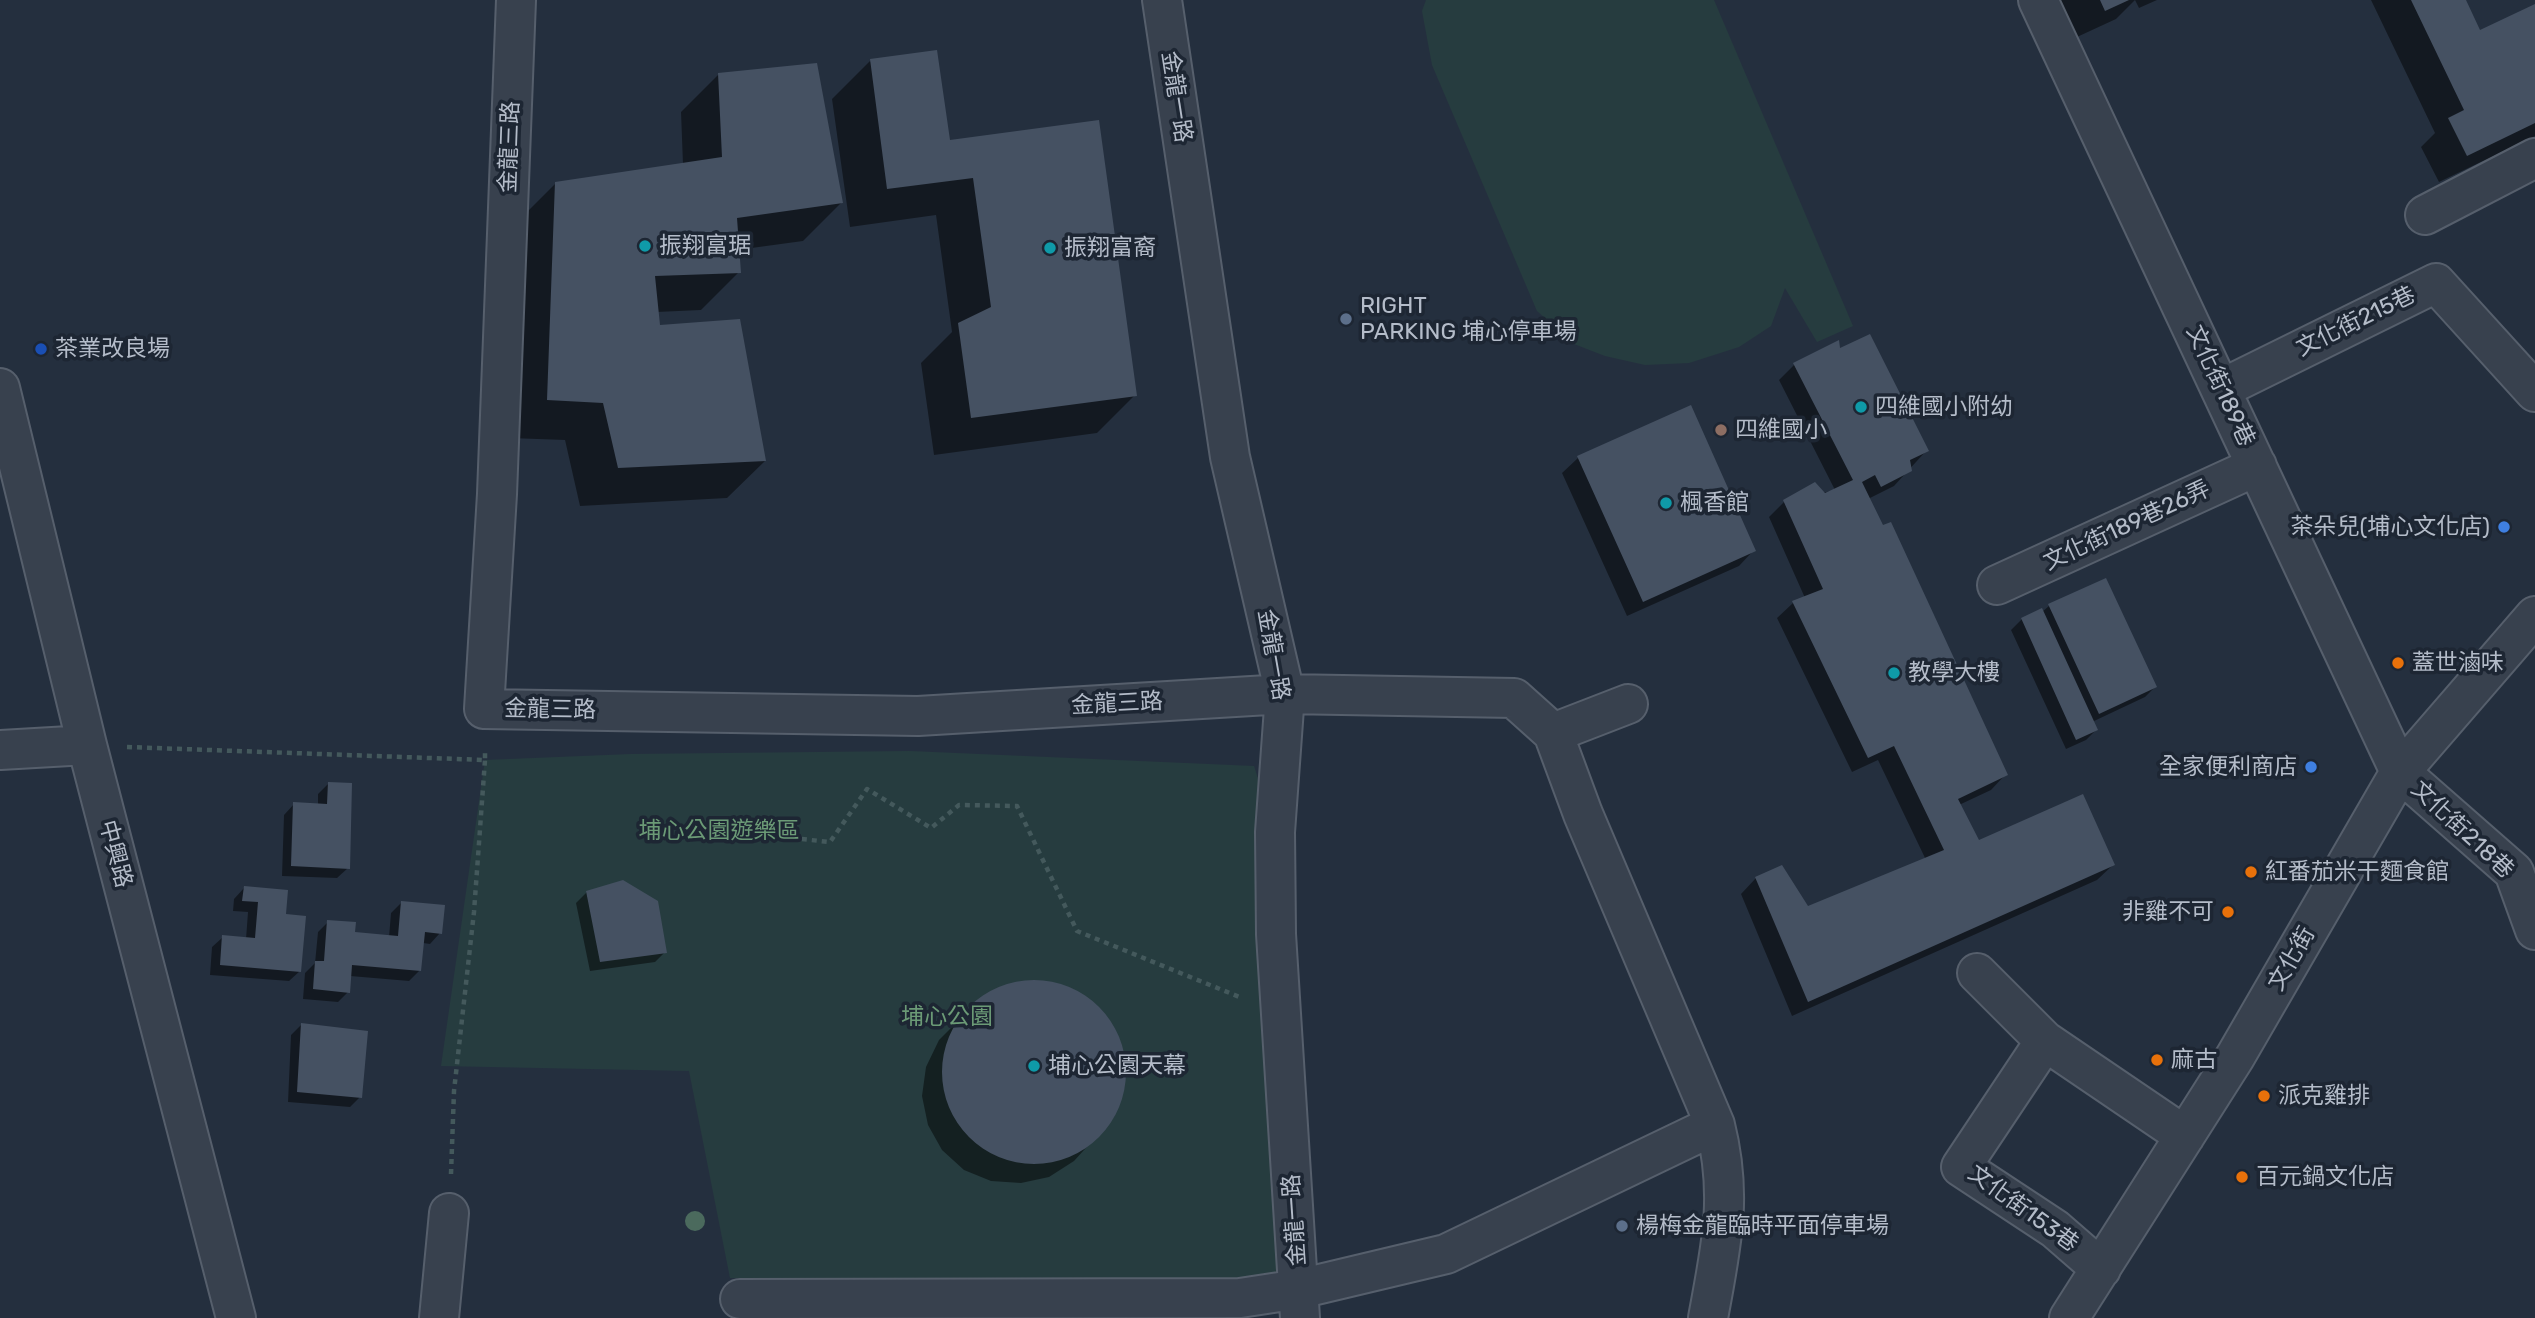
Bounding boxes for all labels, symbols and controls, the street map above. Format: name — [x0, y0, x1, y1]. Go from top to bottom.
street label: 金龍一路 — [1155, 49, 1197, 145]
street label: 金龍三路 — [495, 101, 525, 193]
place label: 振翔富琚 — [659, 232, 751, 260]
place label: 振翔富裔 — [1064, 234, 1156, 262]
marker: 振翔富琚 — [637, 238, 653, 254]
marker: 振翔富裔 — [1042, 240, 1058, 256]
street label: 文化街215巷 — [2292, 281, 2420, 363]
place label: RIGHT PARKING 埔心停車場 — [1360, 292, 1577, 346]
marker: RIGHT PARKING 埔心停車場 — [1338, 311, 1354, 327]
street label: 文化街189巷 — [2180, 321, 2260, 451]
place label: 茶業改良場 — [55, 335, 170, 363]
marker: 茶業改良場 — [33, 341, 49, 357]
place label: 四維國小附幼 — [1875, 393, 2013, 421]
marker: 四維國小附幼 — [1853, 399, 1869, 415]
place label: 四維國小 — [1735, 416, 1827, 444]
marker: 四維國小 — [1713, 422, 1729, 438]
street label: 文化街189巷26弄 — [2039, 475, 2215, 577]
place label: 楓香館 — [1680, 489, 1749, 517]
marker: 楓香館 — [1658, 495, 1674, 511]
place label: 茶朵兒(埔心文化店) — [2290, 513, 2490, 541]
marker: 茶朵兒(埔心文化店) — [2496, 519, 2512, 535]
street label: 金龍一路 — [1251, 607, 1295, 703]
place label: 蓋世滷味 — [2412, 649, 2504, 677]
marker: 蓋世滷味 — [2390, 655, 2406, 671]
place label: 教學大樓 — [1908, 659, 2000, 687]
marker: 教學大樓 — [1886, 665, 1902, 681]
street label: 金龍三路 — [1070, 688, 1164, 720]
street label: 金龍三路 — [504, 695, 596, 725]
place label: 全家便利商店 — [2159, 753, 2297, 781]
marker: 全家便利商店 — [2303, 759, 2319, 775]
street label: 文化街218巷 — [2405, 776, 2519, 884]
street label: 中興路 — [93, 817, 137, 891]
park label: 埔心公園遊樂區 — [639, 817, 799, 845]
place label: 紅番茄米干麵食館 — [2265, 858, 2449, 886]
marker: 紅番茄米干麵食館 — [2243, 864, 2259, 880]
place label: 非雞不可 — [2122, 898, 2214, 926]
marker: 非雞不可 — [2220, 904, 2236, 920]
street label: 文化街 — [2263, 922, 2321, 996]
park label: 埔心公園 — [901, 1003, 993, 1031]
place label: 麻古 — [2171, 1046, 2217, 1074]
place label: 埔心公園天幕 — [1048, 1052, 1186, 1080]
marker: 麻古 — [2149, 1052, 2165, 1068]
marker: 埔心公園天幕 — [1026, 1058, 1042, 1074]
place label: 派克雞排 — [2278, 1082, 2370, 1110]
marker: 派克雞排 — [2256, 1088, 2272, 1104]
street label: 文化街153巷 — [1963, 1160, 2083, 1258]
place label: 百元鍋文化店 — [2256, 1163, 2394, 1191]
marker: 百元鍋文化店 — [2234, 1169, 2250, 1185]
street label: 金龍一路 — [1278, 1173, 1312, 1267]
place label: 楊梅金龍臨時平面停車場 — [1636, 1212, 1889, 1240]
marker: 楊梅金龍臨時平面停車場 — [1614, 1218, 1630, 1234]

